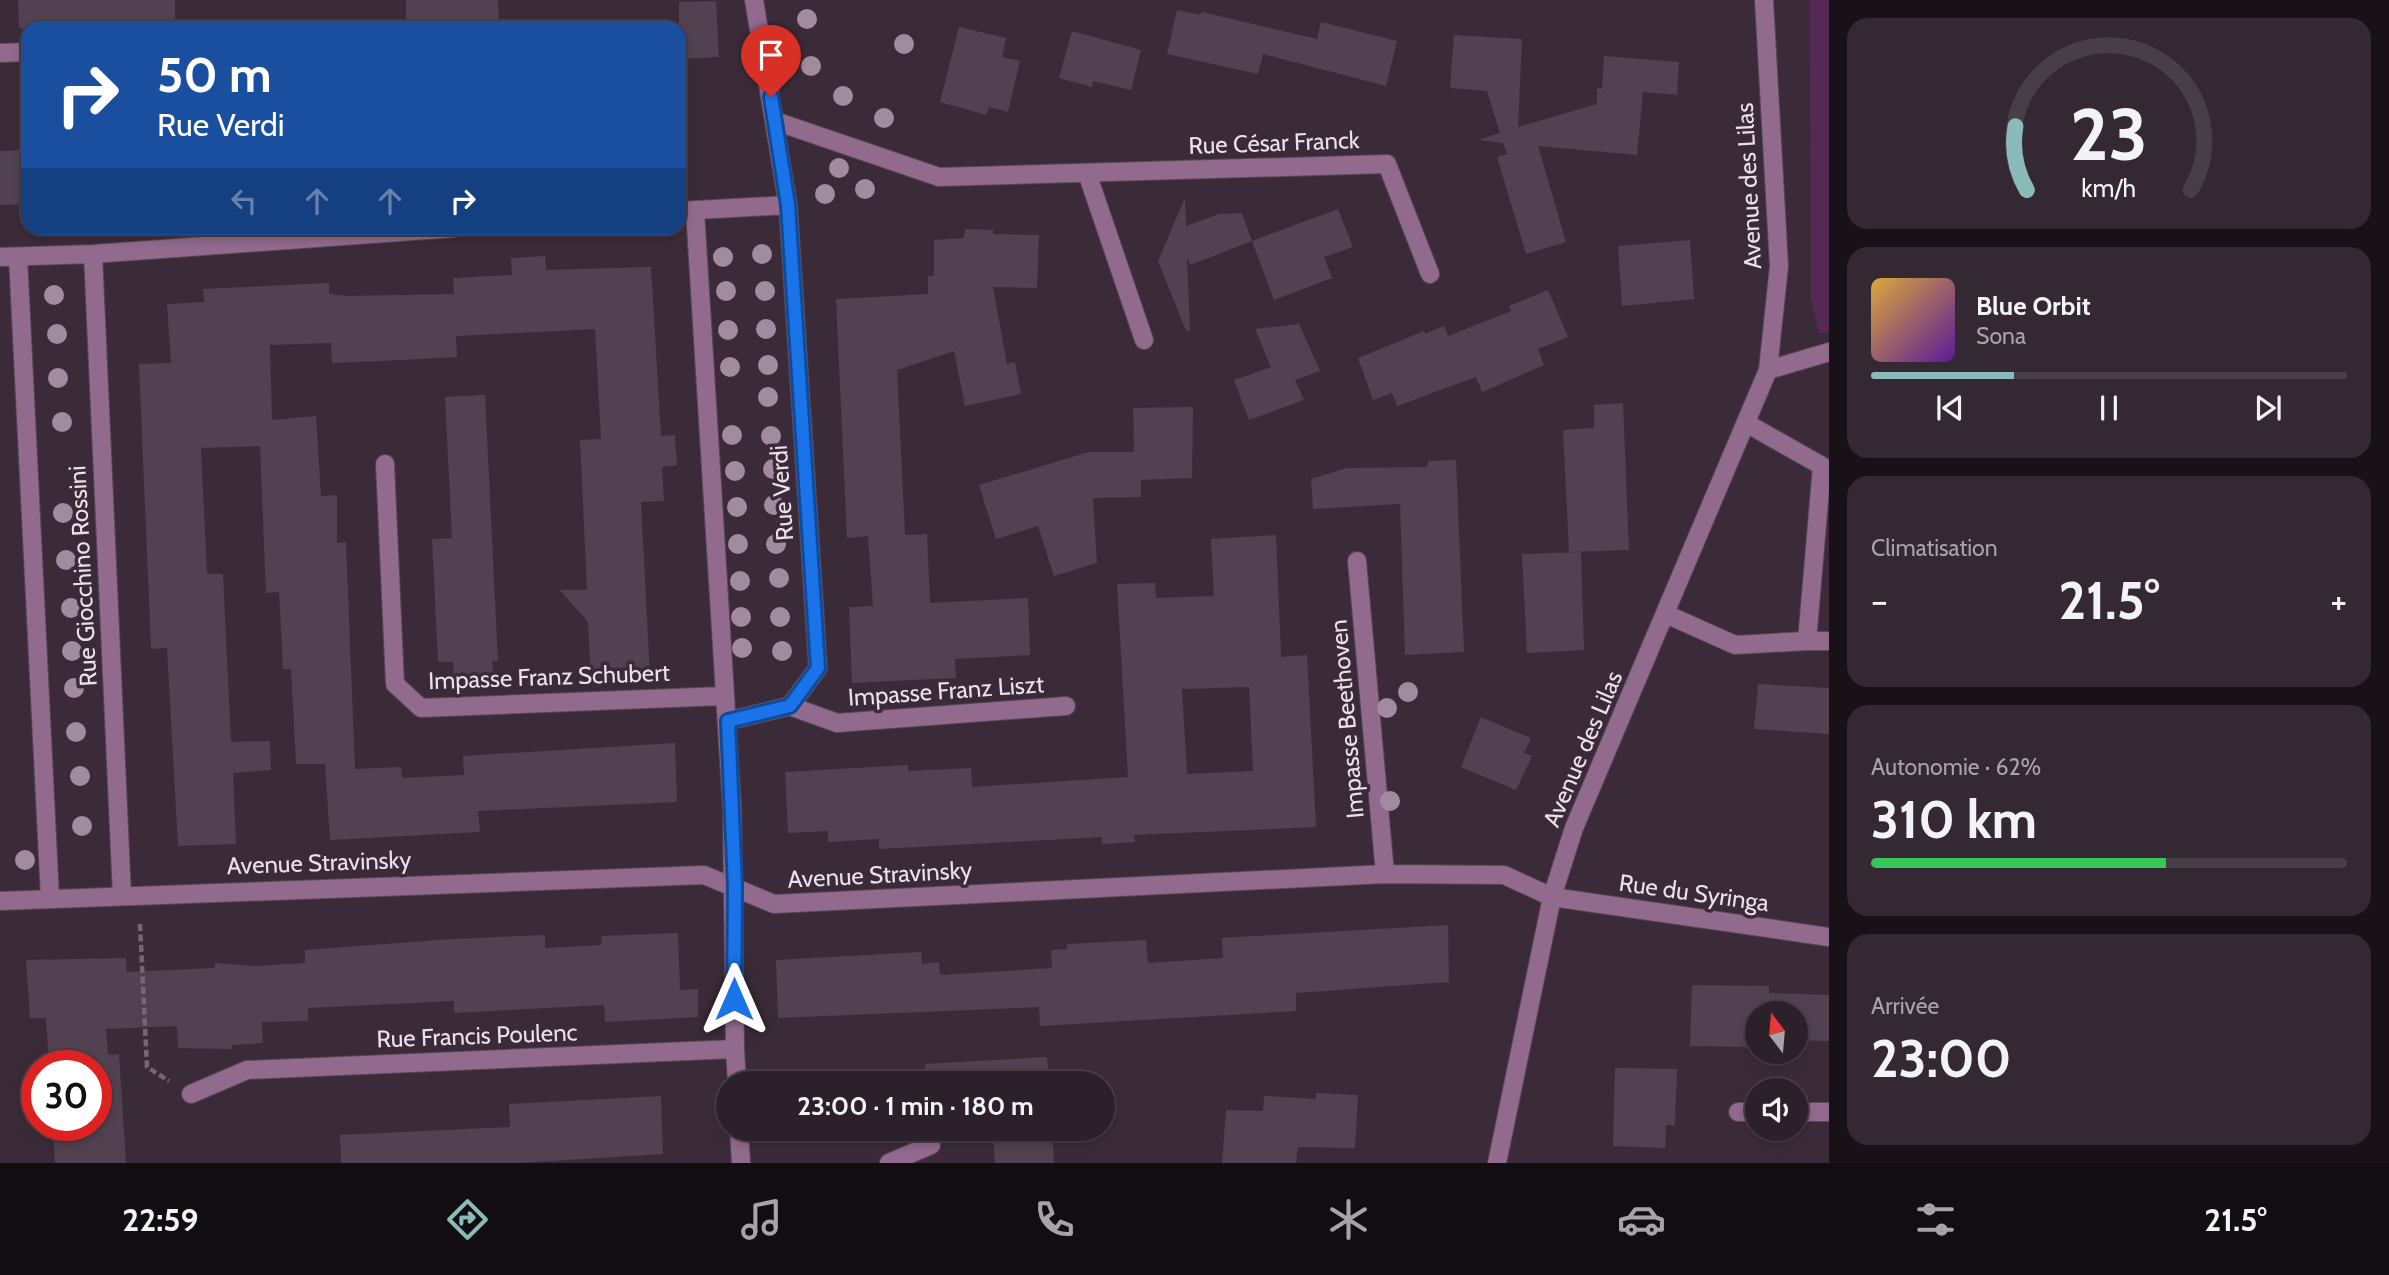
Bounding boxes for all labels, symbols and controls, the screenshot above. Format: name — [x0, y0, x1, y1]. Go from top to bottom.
pin — [741, 25, 801, 97]
icon: arrive — [752, 36, 790, 74]
text: 50 m — [157, 45, 272, 104]
icon: right — [42, 49, 133, 140]
text: 23 — [2070, 90, 2148, 178]
street label: Avenue des Lilas — [1730, 102, 1767, 270]
text: Rue Verdi — [157, 105, 285, 144]
street label: Rue César Franck — [1188, 125, 1360, 160]
text: km/h — [2082, 172, 2136, 202]
icon: left — [225, 182, 263, 220]
icon: ahead — [298, 182, 336, 220]
icon: ahead — [371, 182, 409, 220]
icon: right — [444, 182, 482, 220]
text: Blue Orbit — [1976, 290, 2091, 322]
text: Sona — [1976, 322, 2026, 350]
icon: previous — [1931, 389, 1969, 427]
icon: pause — [2090, 389, 2128, 427]
icon: next — [2249, 389, 2287, 427]
street label: Rue Verdi — [764, 444, 799, 542]
street label: Rue Giocchino Rossini — [62, 465, 103, 687]
text: Climatisation — [1871, 534, 1998, 562]
text: 21.5° — [2058, 569, 2160, 632]
text: − — [1871, 577, 1888, 624]
text: + — [2330, 577, 2347, 624]
street label: Impasse Beethoven — [1323, 618, 1370, 820]
street label: Impasse Franz Schubert — [428, 658, 670, 695]
street label: Avenue des Lilas — [1537, 666, 1628, 831]
street label: Impasse Franz Liszt — [847, 669, 1045, 712]
text: Autonomie · 62% — [1871, 753, 2041, 781]
text: 310 km — [1871, 788, 2037, 851]
street label: Avenue Stravinsky — [226, 845, 412, 880]
street label: Avenue Stravinsky — [787, 855, 973, 894]
street label: Rue du Syringa — [1617, 868, 1771, 917]
position arrow — [697, 962, 771, 1036]
text: Arrivée — [1871, 992, 1939, 1020]
north arrow — [1745, 1001, 1808, 1064]
map controls — [1745, 1001, 1808, 1141]
street label: Rue Francis Poulenc — [376, 1017, 578, 1053]
text: 23:00 — [1871, 1027, 2012, 1090]
speed limit sign: 30 — [21, 1050, 112, 1141]
button: sound — [1745, 1078, 1808, 1141]
text: 23:00 · 1 min · 180 m — [797, 1090, 1034, 1122]
icon: directions — [443, 1195, 492, 1244]
icon: music — [737, 1195, 786, 1244]
icon: phone — [1030, 1195, 1079, 1244]
icon: climate — [1324, 1195, 1373, 1244]
icon: car — [1617, 1195, 1666, 1244]
icon: filters — [1911, 1195, 1960, 1244]
text: 22:59 — [122, 1200, 198, 1239]
text: 21.5° — [2204, 1200, 2267, 1239]

